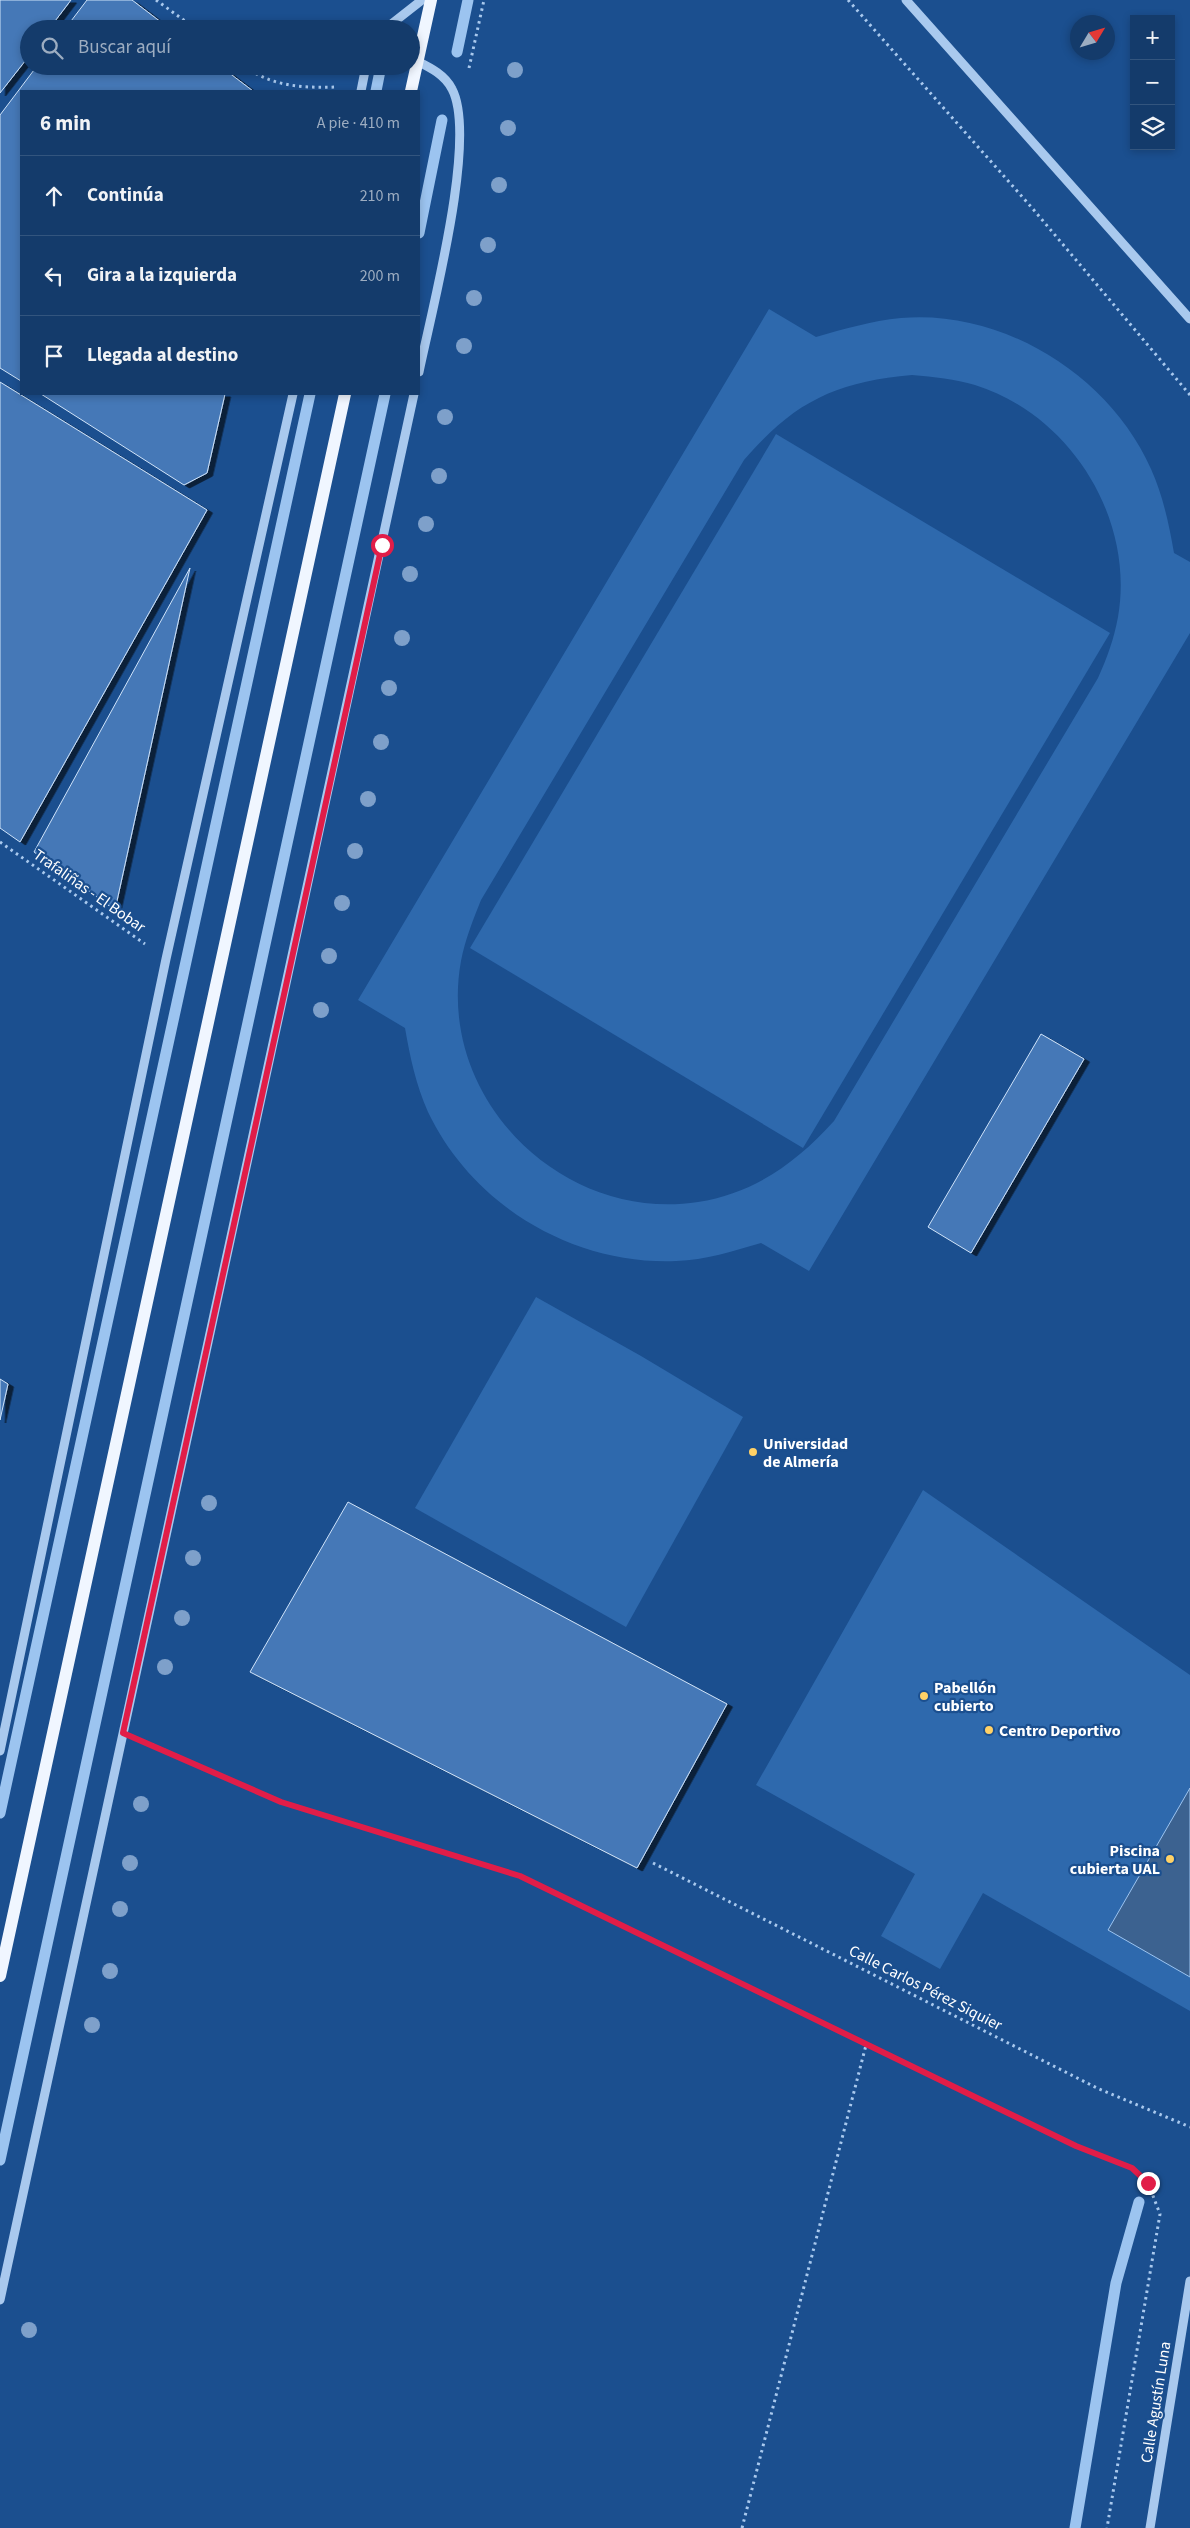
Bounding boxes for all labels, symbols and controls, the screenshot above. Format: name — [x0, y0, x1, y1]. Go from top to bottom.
north arrow — [1070, 15, 1115, 60]
map controls — [1130, 15, 1175, 150]
button: + — [1130, 15, 1175, 60]
search box — [20, 20, 420, 75]
icon: search — [38, 34, 66, 62]
text: Buscar aquí — [78, 34, 171, 61]
button: − — [1130, 60, 1175, 105]
button: layers — [1130, 105, 1175, 150]
text: 6 min — [40, 108, 91, 138]
text: A pie · 410 m — [317, 112, 400, 134]
icon: ahead — [40, 182, 68, 210]
text: Continúa — [87, 182, 164, 209]
text: 210 m — [360, 185, 400, 207]
icon: left — [40, 262, 68, 290]
text: Gira a la izquierda — [87, 262, 237, 289]
text: 200 m — [360, 265, 400, 287]
icon: arrive — [40, 342, 68, 370]
text: Llegada al destino — [87, 342, 238, 369]
route start — [371, 534, 394, 557]
street label: Trafaliñas - El Bobar — [29, 844, 150, 938]
place label: Universidad de Almería — [763, 1433, 848, 1473]
marker: Universidad de Almería — [747, 1446, 759, 1458]
place label: Pabellón cubierto — [934, 1677, 996, 1717]
marker: Pabellón cubierto — [918, 1690, 930, 1702]
place label: Centro Deportivo — [999, 1720, 1121, 1742]
marker: Centro Deportivo — [983, 1724, 995, 1736]
place label: Piscina cubierta UAL — [1070, 1840, 1160, 1880]
marker: Piscina cubierta UAL — [1164, 1853, 1176, 1865]
street label: Calle Carlos Pérez Siquier — [845, 1940, 1006, 2036]
route end — [1137, 2172, 1160, 2195]
street label: Calle Agustín Luna — [1136, 2340, 1176, 2465]

